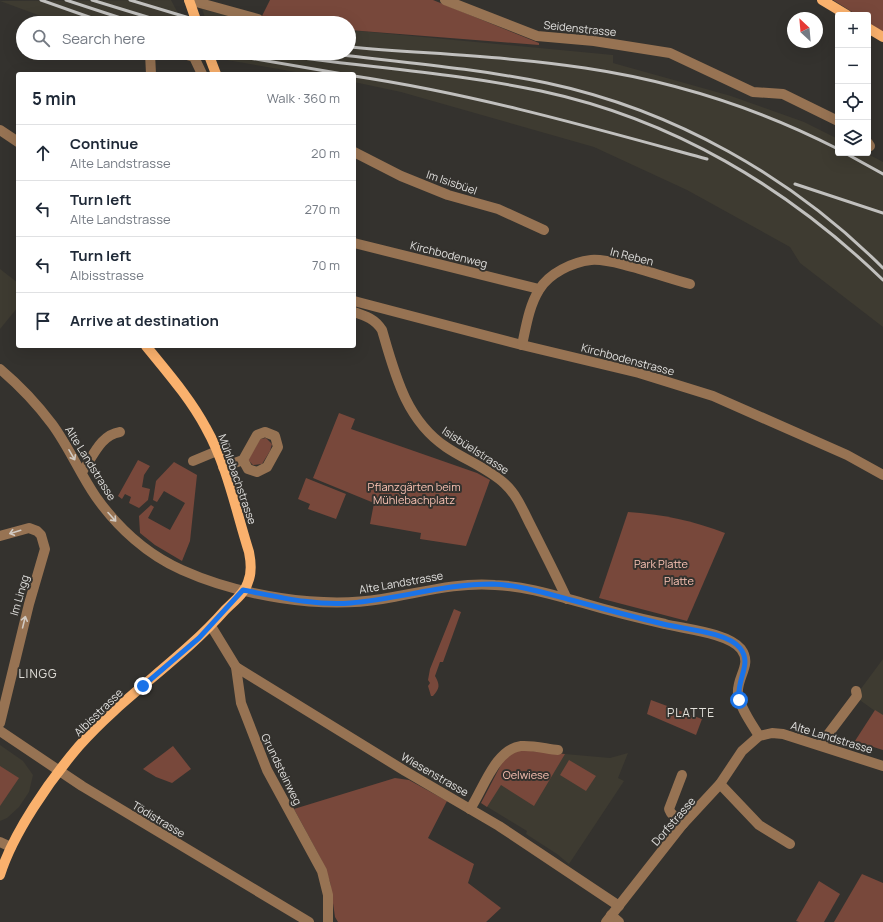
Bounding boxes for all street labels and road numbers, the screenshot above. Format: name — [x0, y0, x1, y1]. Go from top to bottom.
street label: Seidenstrasse — [543, 17, 618, 39]
street label: Im Isisbüel — [425, 166, 479, 198]
street label: Kirchbodenweg — [409, 237, 489, 271]
street label: In Reben — [609, 243, 655, 269]
street label: Kirchbodenstrasse — [580, 339, 677, 379]
street label: Alte Landstrasse — [62, 423, 120, 504]
street label: Isisbüelstrasse — [440, 423, 513, 478]
street label: Mühlebachstrasse — [216, 432, 261, 527]
street label: Alte Landstrasse — [358, 567, 445, 597]
street label: Im Lingg — [6, 573, 32, 617]
street label: Albisstrasse — [70, 685, 126, 739]
street label: Alte Landstrasse — [789, 717, 875, 757]
street label: Grundsteinweg — [258, 731, 306, 807]
street label: Wiesenstrasse — [398, 749, 472, 800]
street label: Dorfstrasse — [648, 793, 699, 848]
street label: Tödistrasse — [130, 797, 189, 841]

